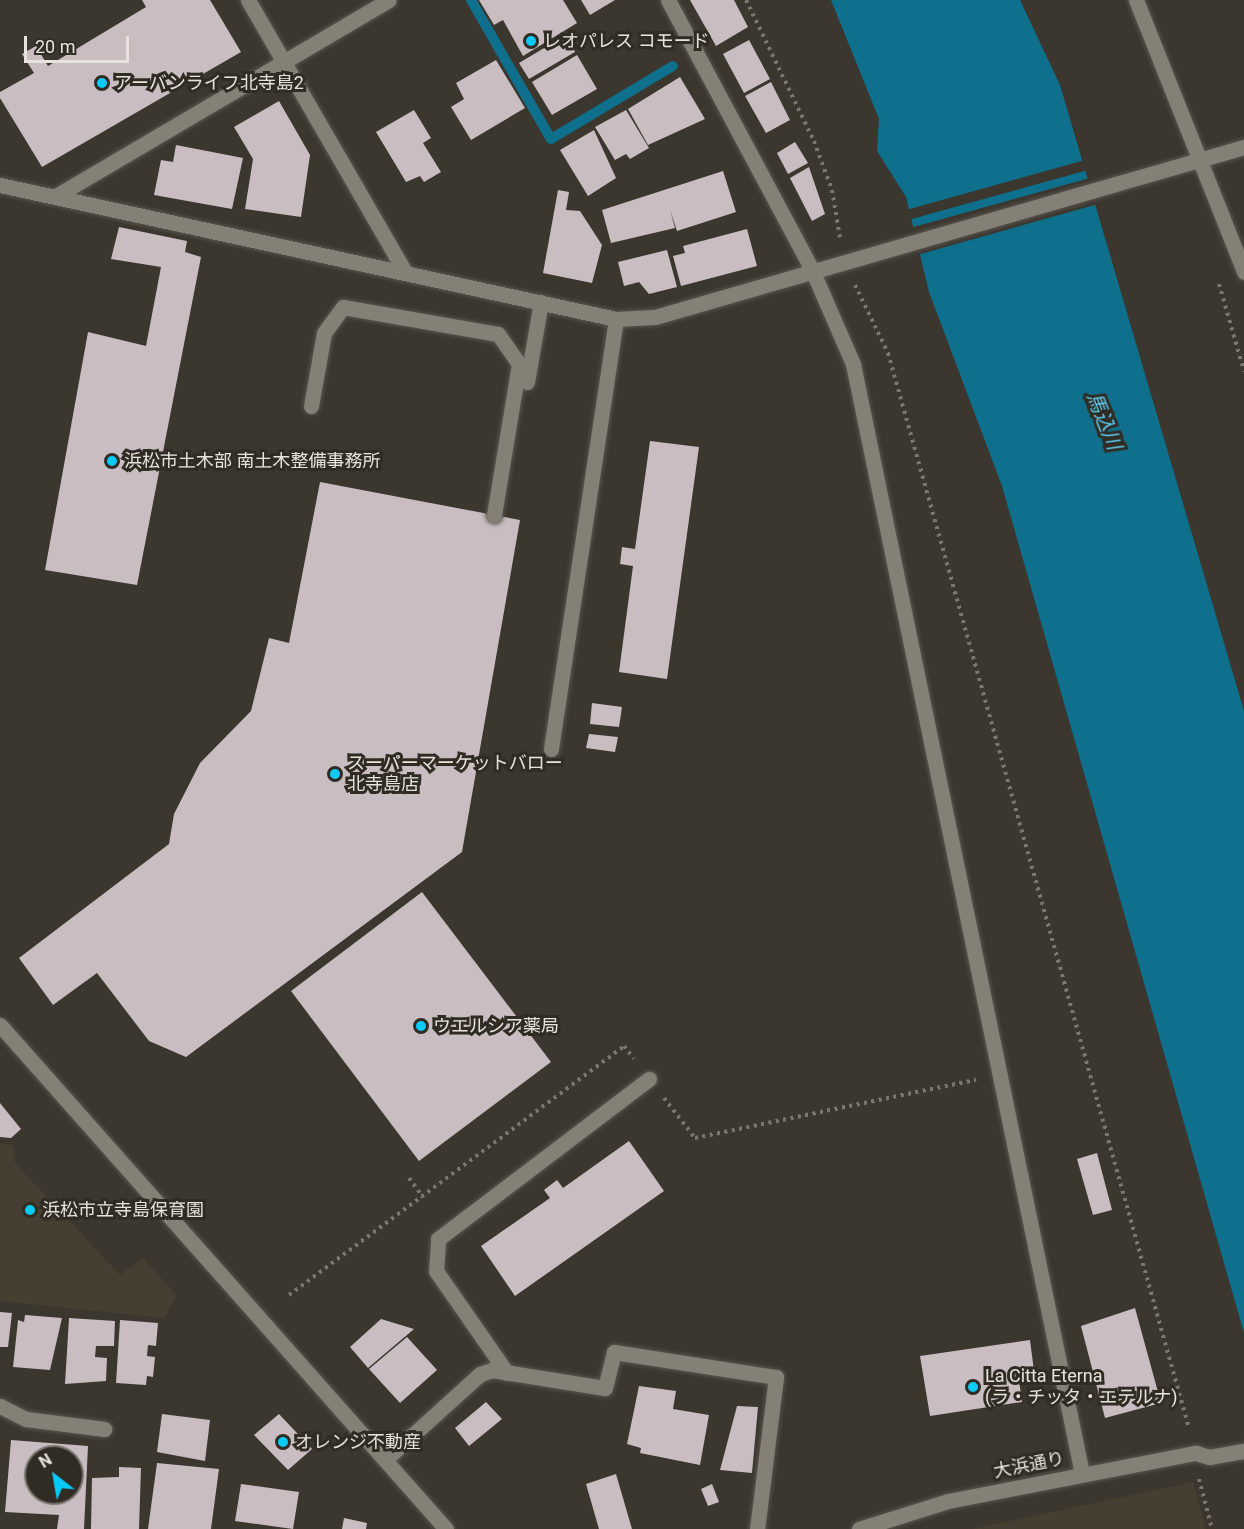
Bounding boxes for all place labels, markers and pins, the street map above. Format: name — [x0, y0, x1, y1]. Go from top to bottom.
place label: レオパレス コモード — [543, 30, 709, 52]
marker: レオパレス コモード — [524, 34, 538, 48]
place label: アーバンライフ北寺島2 — [114, 72, 303, 94]
marker: アーバンライフ北寺島2 — [95, 76, 109, 90]
place label: 浜松市土木部 南土木整備事務所 — [124, 450, 380, 472]
marker: 浜松市土木部 南土木整備事務所 — [105, 454, 119, 468]
place label: スーパーマーケットバロー 北寺島店 — [347, 753, 563, 795]
marker: スーパーマーケットバロー 北寺島店 — [328, 767, 342, 781]
place label: ウエルシア薬局 — [433, 1015, 559, 1037]
marker: ウエルシア薬局 — [414, 1019, 428, 1033]
place label: 浜松市立寺島保育園 — [42, 1199, 204, 1221]
marker: 浜松市立寺島保育園 — [23, 1203, 37, 1217]
place label: La Citta Eterna (ラ・チッタ・エテルナ) — [985, 1366, 1177, 1408]
marker: La Citta Eterna (ラ・チッタ・エテルナ) — [966, 1380, 980, 1394]
place label: オレンジ不動産 — [295, 1431, 421, 1453]
marker: オレンジ不動産 — [276, 1435, 290, 1449]

